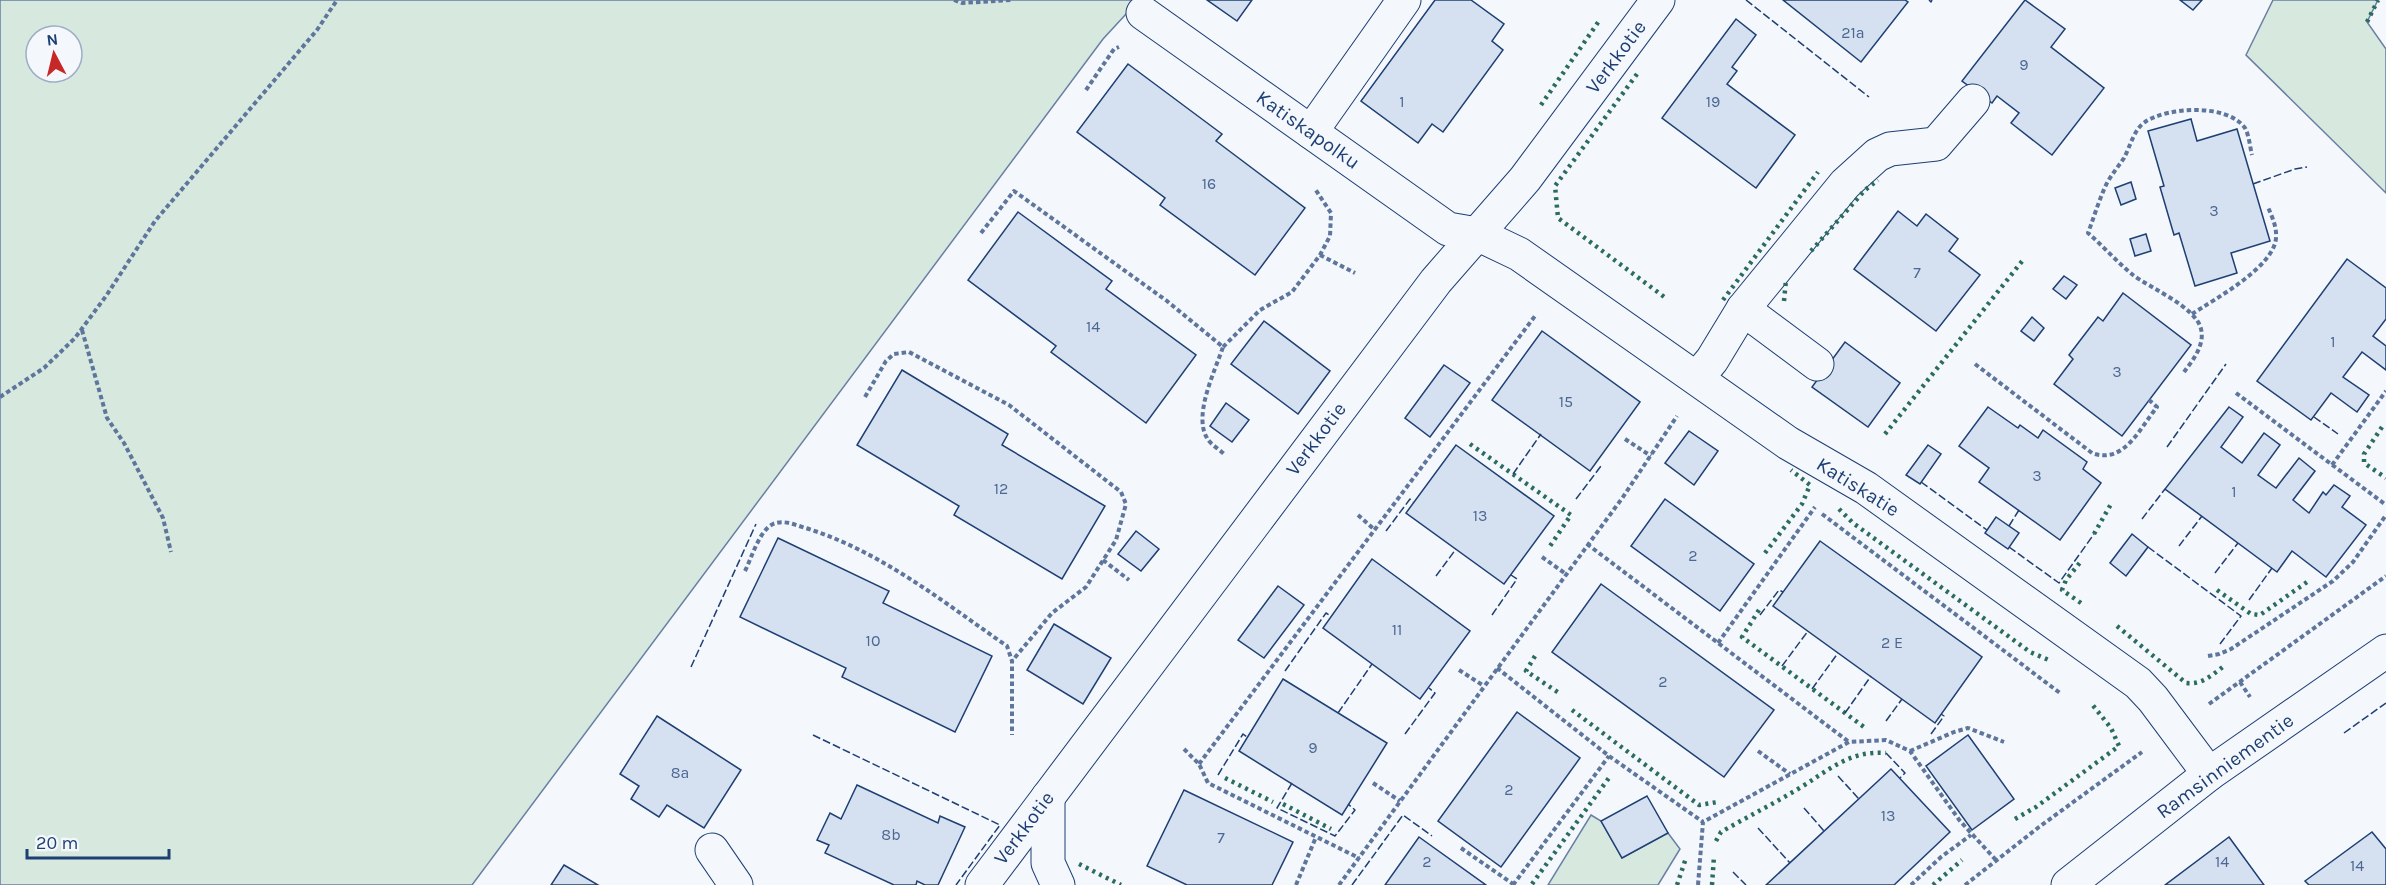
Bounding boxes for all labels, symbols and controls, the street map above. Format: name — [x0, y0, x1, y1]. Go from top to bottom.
street label: Verkkotie — [1581, 16, 1651, 98]
house number: 21a — [1841, 23, 1865, 42]
north arrow — [24, 24, 84, 84]
text: N — [45, 29, 59, 50]
house number: 9 — [2019, 55, 2029, 74]
street label: Katiskapolku — [1252, 86, 1364, 174]
house number: 1 — [1399, 92, 1405, 111]
house number: 19 — [1706, 92, 1720, 111]
house number: 16 — [1202, 174, 1216, 193]
house number: 3 — [2209, 201, 2219, 220]
house number: 7 — [1913, 263, 1921, 282]
house number: 14 — [1086, 317, 1100, 336]
house number: 1 — [2330, 332, 2336, 351]
house number: 3 — [2112, 362, 2122, 381]
house number: 15 — [1559, 392, 1573, 411]
street label: Verkkotie — [1281, 398, 1351, 480]
street label: Katiskatie — [1812, 453, 1904, 521]
house number: 3 — [2032, 466, 2042, 485]
house number: 12 — [994, 479, 1008, 498]
house number: 1 — [2231, 482, 2237, 501]
house number: 13 — [1473, 506, 1487, 525]
house number: 2 — [1688, 546, 1698, 565]
house number: 11 — [1392, 620, 1402, 639]
house number: 10 — [866, 631, 880, 650]
house number: 2 E — [1881, 633, 1903, 652]
house number: 2 — [1658, 672, 1668, 691]
street label: Ramsinniementie — [2152, 709, 2298, 823]
house number: 9 — [1308, 738, 1318, 757]
house number: 8a — [671, 763, 689, 782]
house number: 2 — [1504, 780, 1514, 799]
street label: Verkkotie — [989, 787, 1059, 869]
house number: 13 — [1881, 806, 1895, 825]
scale bar — [27, 822, 170, 860]
house number: 8b — [881, 825, 901, 844]
house number: 7 — [1217, 828, 1225, 847]
text: 20 m — [36, 832, 78, 854]
house number: 2 — [1422, 852, 1432, 871]
house number: 14 — [2215, 852, 2229, 871]
house number: 14 — [2350, 856, 2364, 875]

